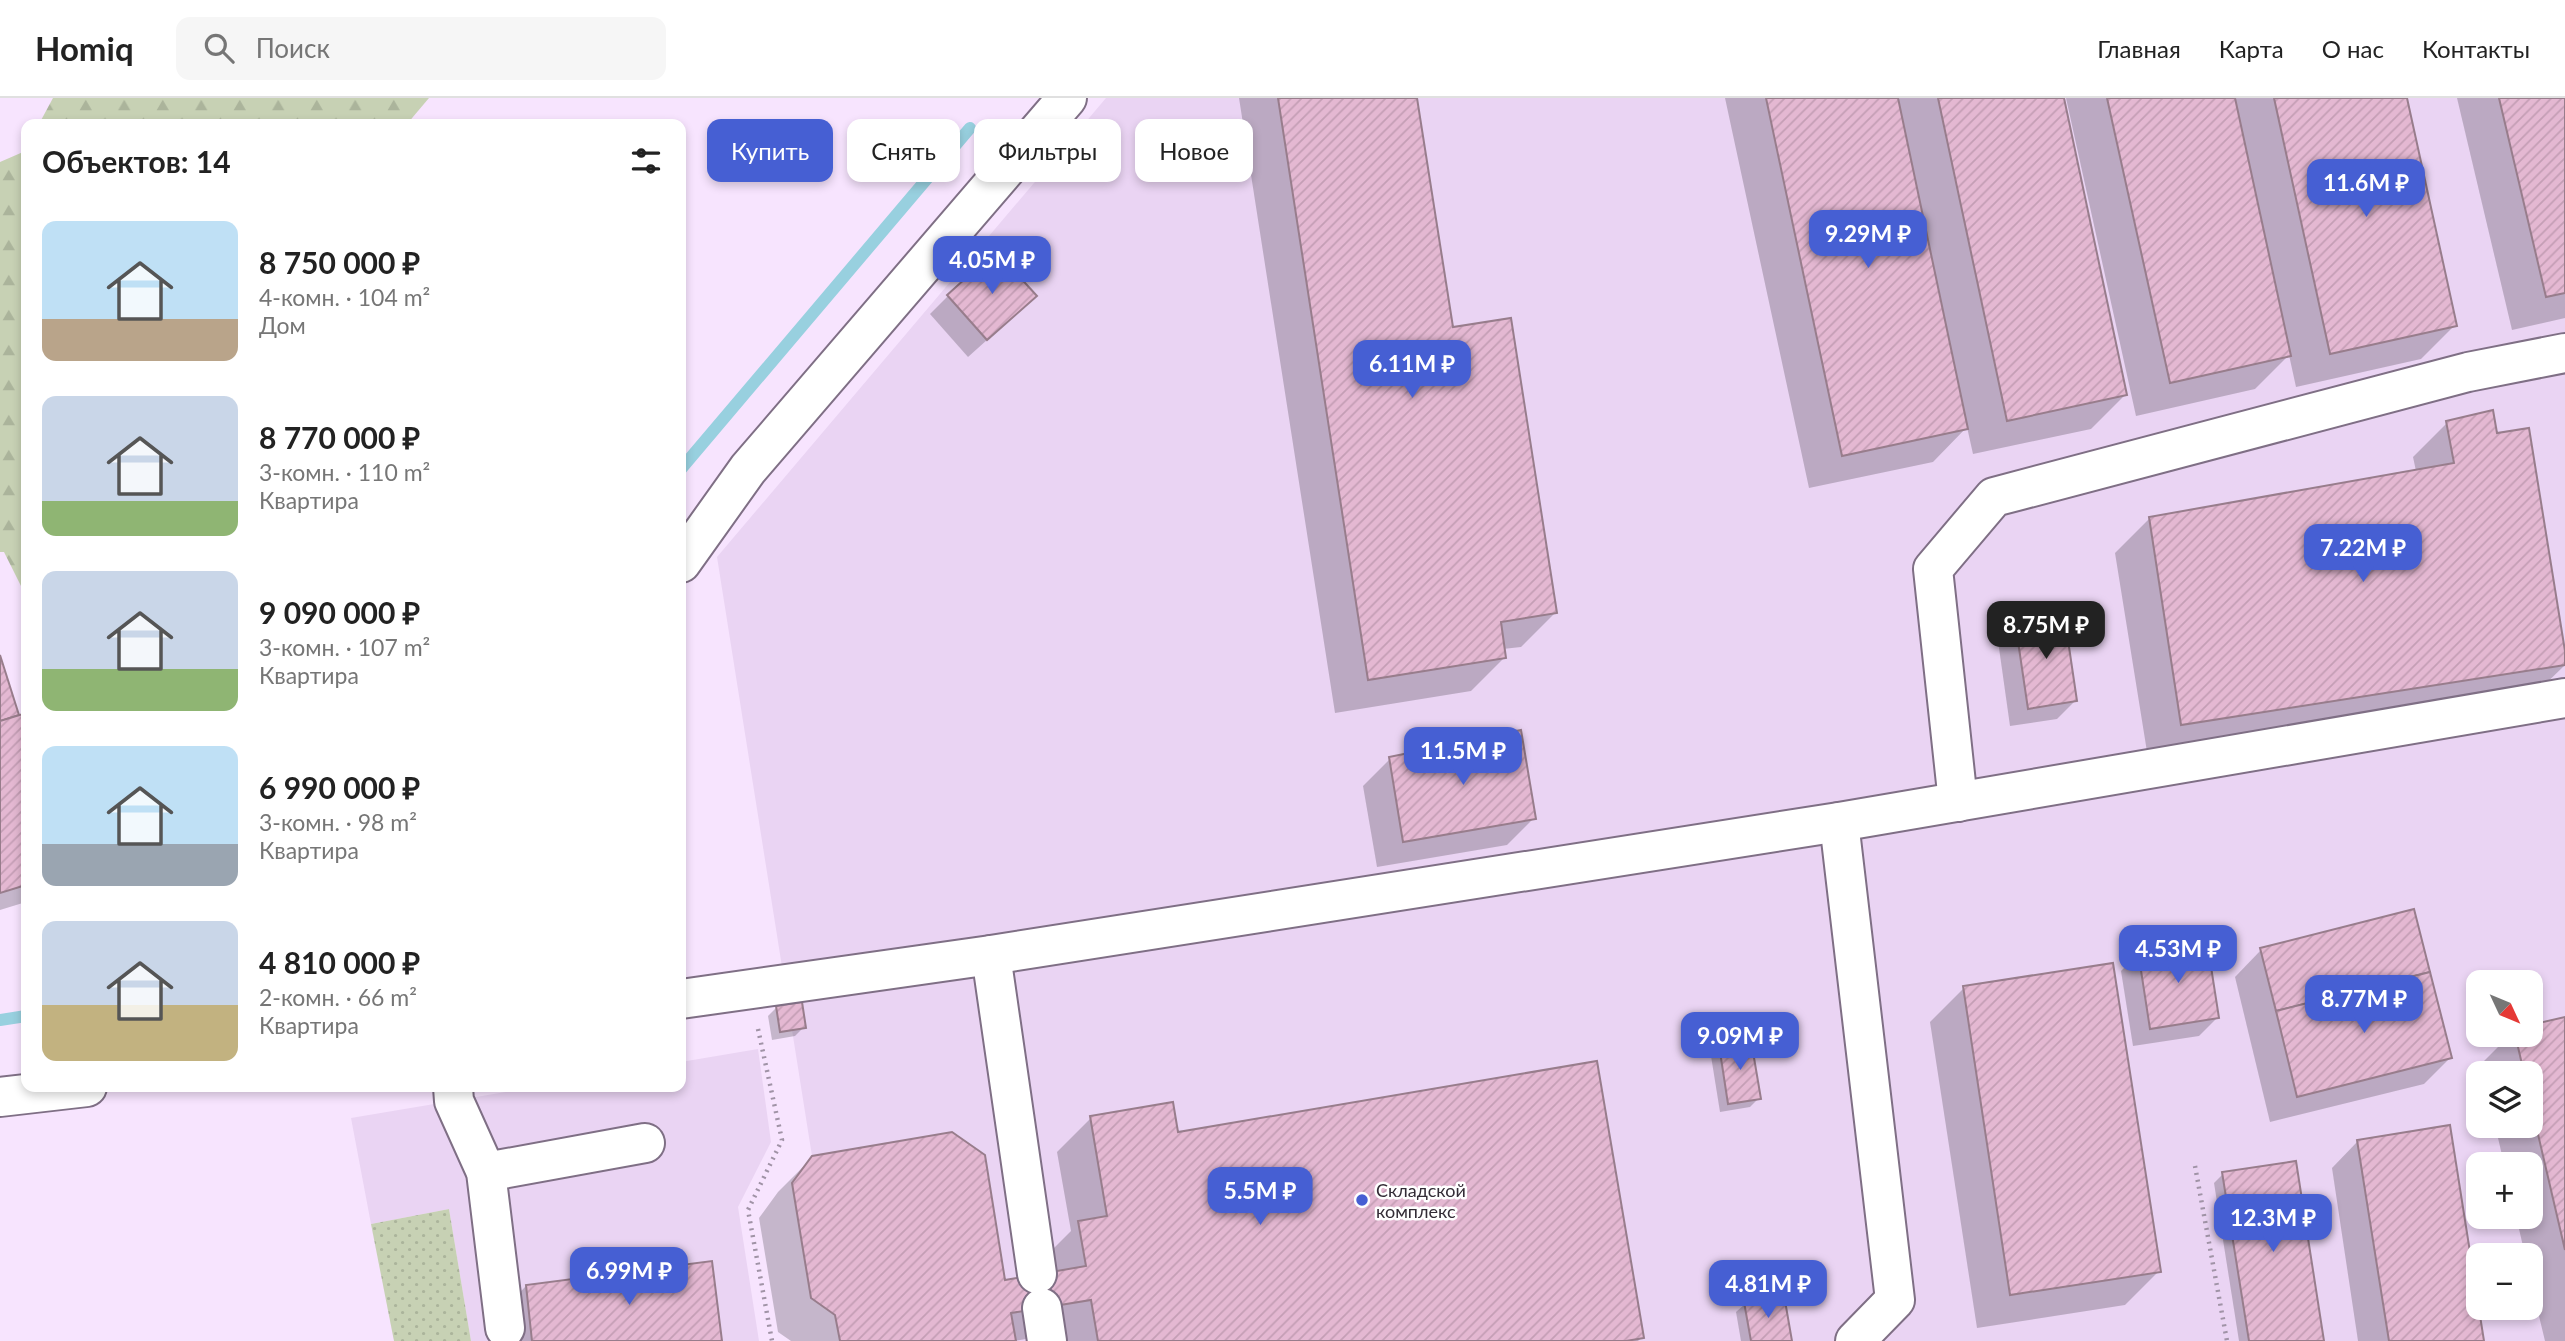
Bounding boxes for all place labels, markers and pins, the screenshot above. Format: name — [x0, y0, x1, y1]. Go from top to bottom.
pin: 11.6M ₽ — [2301, 159, 2431, 219]
pin: 9.29M ₽ — [1803, 211, 1933, 270]
pin: 4.05M ₽ — [927, 236, 1057, 296]
pin: 6.11M ₽ — [1347, 341, 1477, 400]
pin: 7.22M ₽ — [2298, 524, 2428, 584]
pin: 8.75M ₽ — [1981, 602, 2111, 661]
pin: 11.5M ₽ — [1398, 728, 1528, 787]
pin: 4.53M ₽ — [2113, 926, 2243, 985]
pin: 8.77M ₽ — [2299, 976, 2429, 1035]
pin: 9.09M ₽ — [1675, 1012, 1805, 1072]
pin: 5.5M ₽ — [1203, 1168, 1317, 1227]
place label: Складской комплекс — [1376, 1179, 1466, 1222]
marker: Складской комплекс — [1354, 1192, 1370, 1208]
pin: 12.3M ₽ — [2208, 1194, 2338, 1254]
pin: 6.99M ₽ — [564, 1248, 694, 1307]
pin: 4.81M ₽ — [1703, 1260, 1833, 1320]

